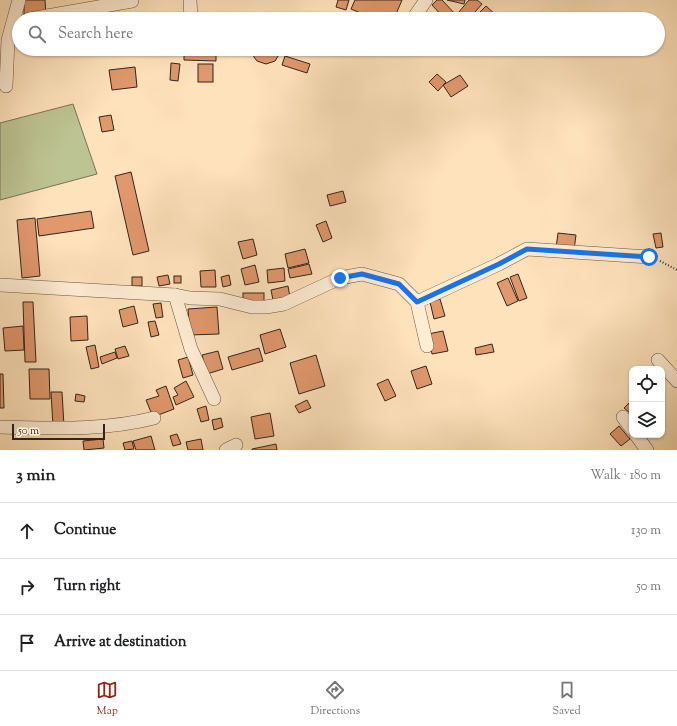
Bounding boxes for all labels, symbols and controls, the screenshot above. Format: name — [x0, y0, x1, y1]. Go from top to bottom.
search box — [12, 12, 665, 56]
icon: search — [26, 23, 48, 45]
text: Search here — [58, 24, 133, 45]
route start — [640, 248, 658, 266]
route end — [331, 269, 349, 287]
map controls — [629, 366, 665, 438]
button: locate — [629, 366, 665, 402]
button: layers — [629, 402, 665, 438]
scale bar — [12, 422, 105, 441]
text: 50 m — [18, 423, 39, 439]
text: 3 min — [16, 464, 55, 488]
text: Walk · 180 m — [590, 467, 661, 485]
icon: ahead — [16, 520, 38, 542]
text: Continue — [54, 520, 116, 541]
text: 130 m — [631, 522, 661, 540]
icon: right — [16, 576, 38, 598]
text: Turn right — [54, 576, 120, 597]
text: 50 m — [636, 578, 661, 596]
icon: arrive — [16, 632, 38, 654]
text: Arrive at destination — [54, 632, 187, 653]
tab: Map — [96, 679, 118, 719]
tab: Directions — [311, 679, 360, 719]
tab: Saved — [553, 679, 581, 719]

